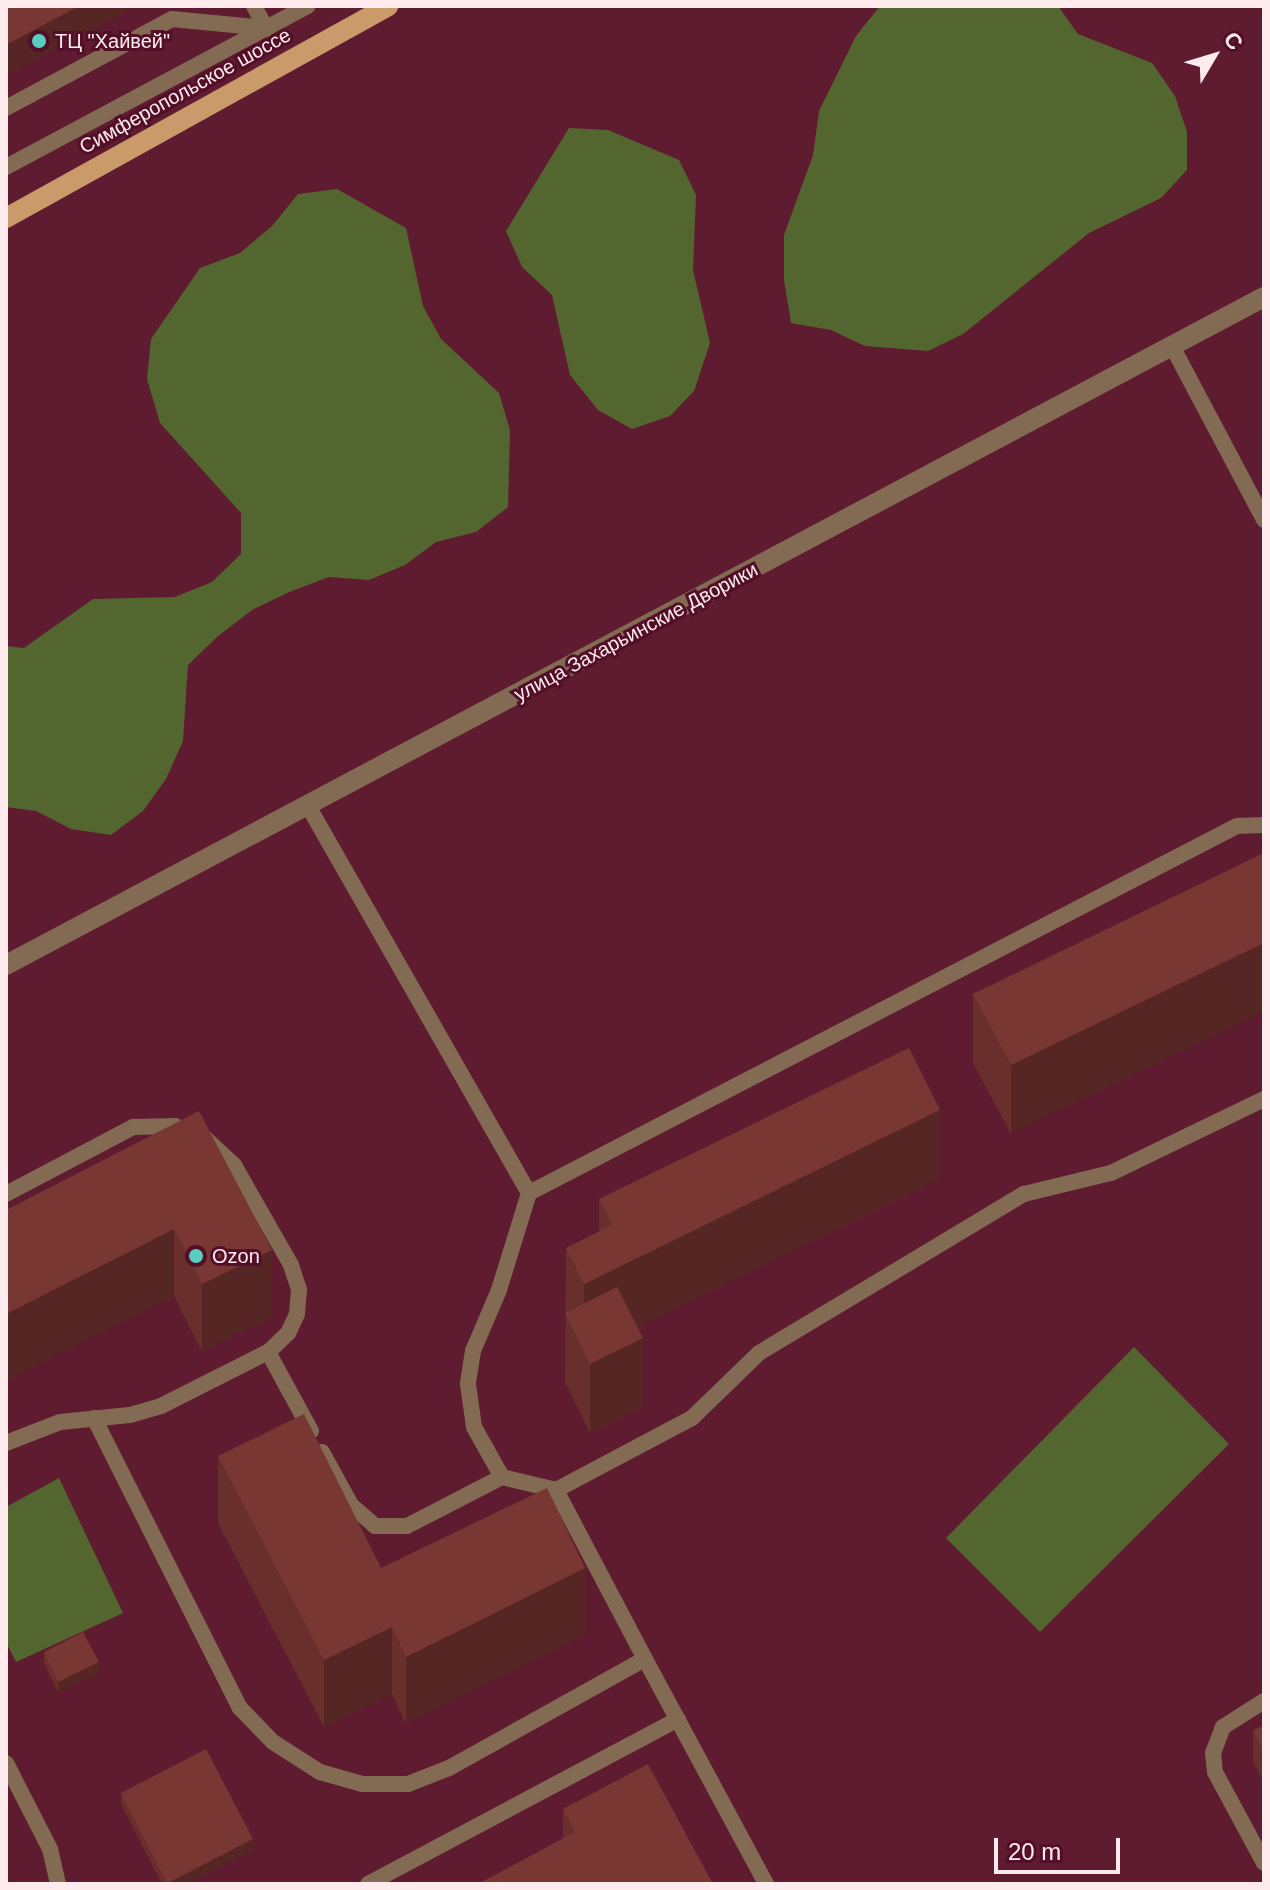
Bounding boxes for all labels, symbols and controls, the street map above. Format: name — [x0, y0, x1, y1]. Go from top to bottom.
north arrow — [1174, 16, 1254, 96]
street label: Симферопольское шоссе — [75, 23, 295, 159]
text: С — [1219, 27, 1248, 55]
place label: ТЦ "Хайвей" — [55, 29, 170, 53]
marker: ТЦ "Хайвей" — [30, 32, 48, 50]
street label: улица Захарьинские Дворики — [510, 557, 762, 707]
place label: Ozon — [212, 1244, 260, 1268]
marker: Ozon — [187, 1247, 205, 1265]
scale bar — [998, 1822, 1124, 1872]
text: 20 m — [1008, 1838, 1061, 1865]

